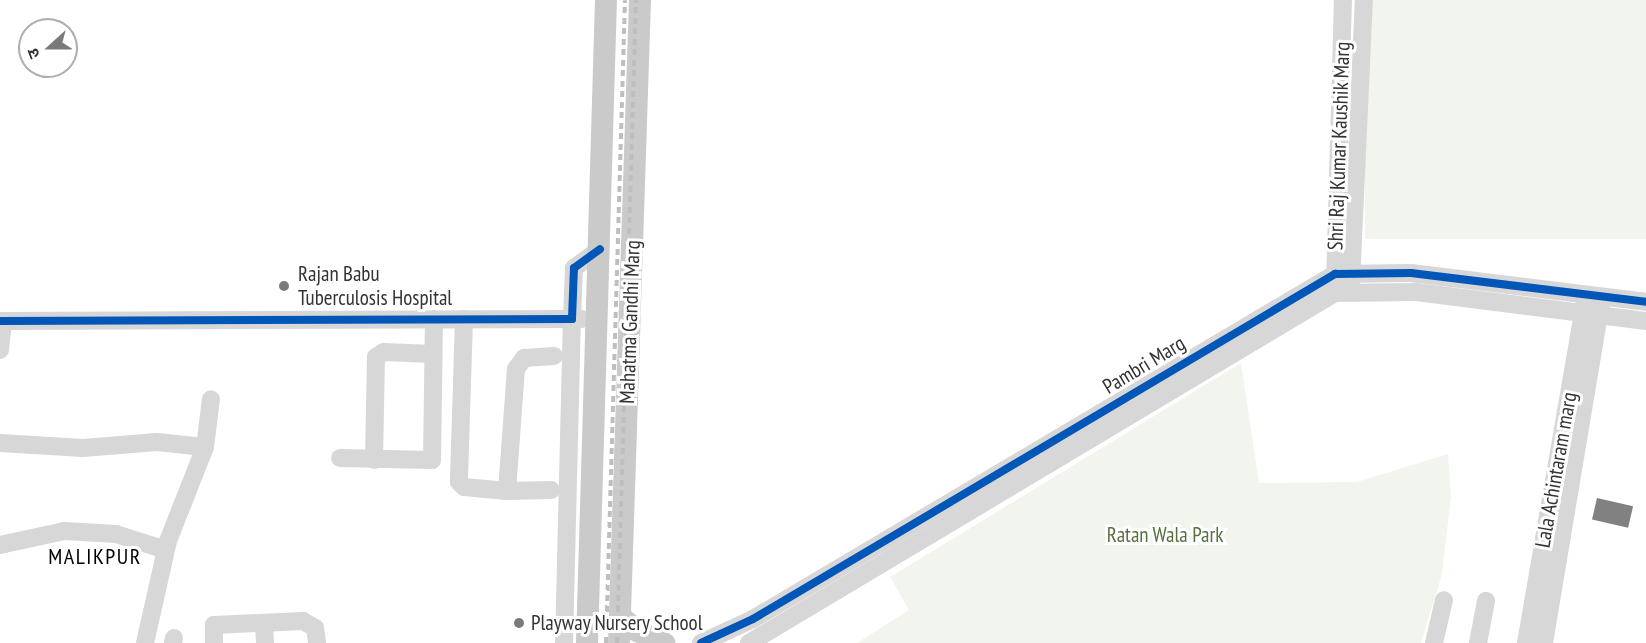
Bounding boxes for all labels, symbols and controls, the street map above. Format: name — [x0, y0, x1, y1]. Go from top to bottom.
north arrow — [18, 18, 78, 78]
street label: Shri Raj Kumar Kaushik Marg — [1323, 41, 1355, 251]
text: उ — [22, 46, 44, 62]
street label: Mahatma Gandhi Marg — [615, 240, 645, 404]
place label: Rajan Babu Tuberculosis Hospital — [298, 261, 452, 311]
marker: Rajan Babu Tuberculosis Hospital — [275, 277, 293, 295]
street label: Pambri Marg — [1098, 331, 1190, 399]
street label: Lala Achintaram marg — [1530, 390, 1582, 550]
park label: Ratan Wala Park — [1106, 522, 1224, 548]
district label: MALIKPUR — [48, 544, 142, 570]
place label: Playway Nursery School — [531, 610, 704, 636]
marker: Playway Nursery School — [512, 616, 526, 630]

